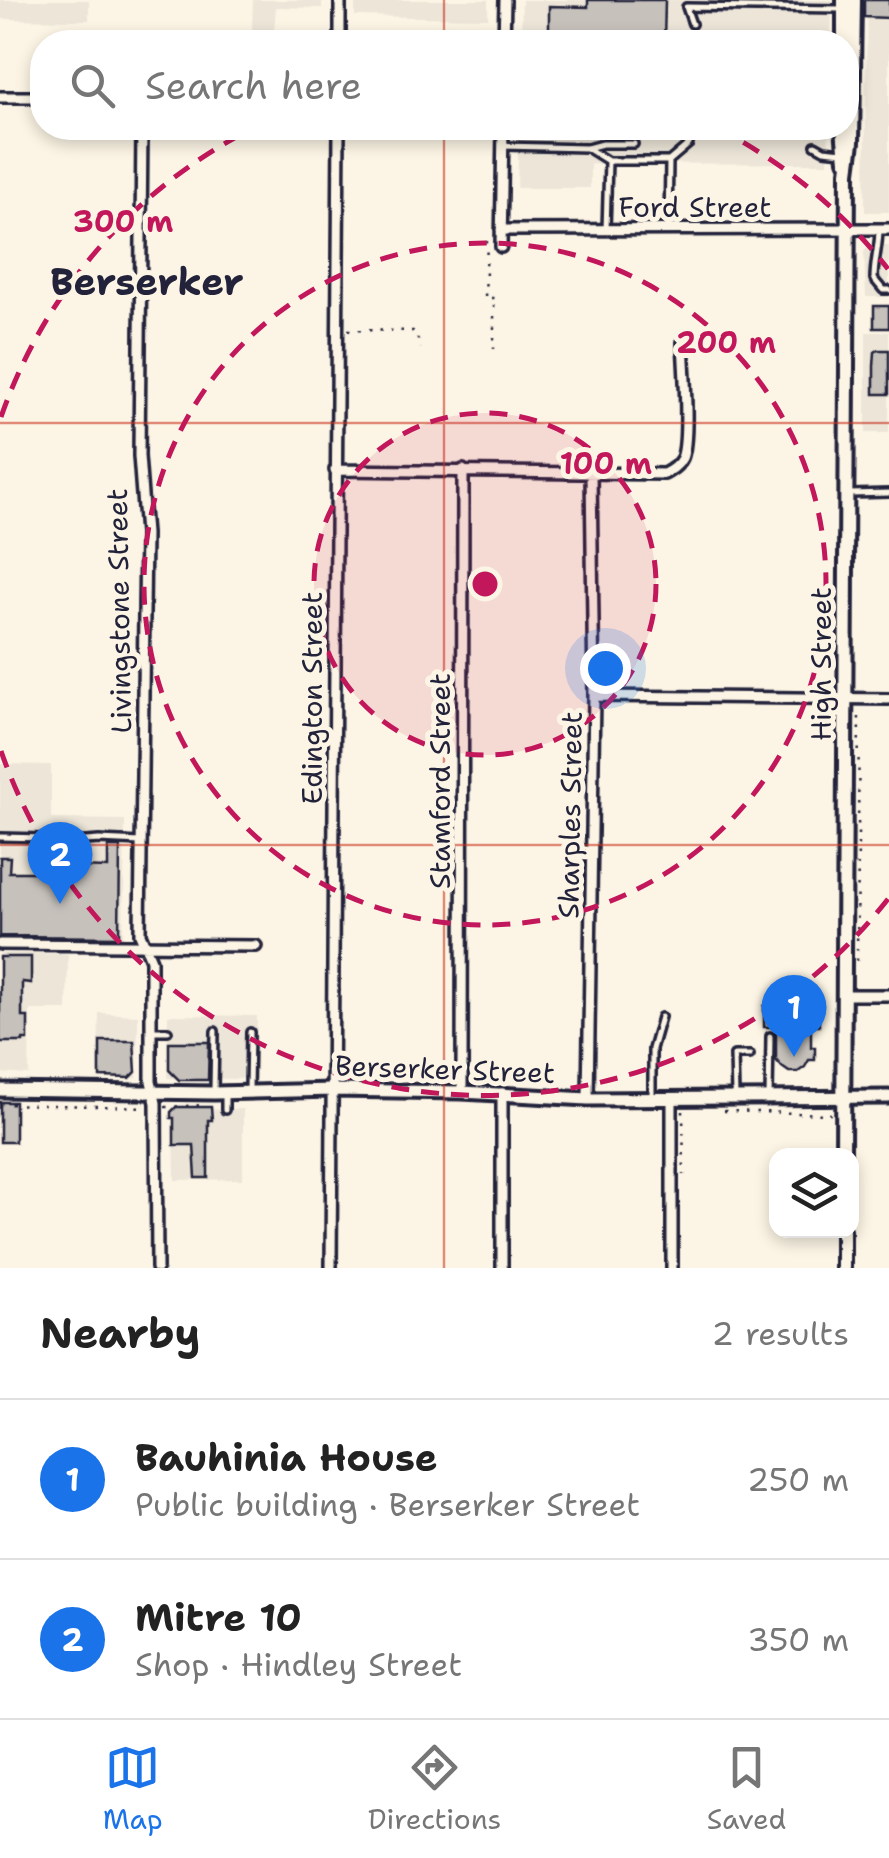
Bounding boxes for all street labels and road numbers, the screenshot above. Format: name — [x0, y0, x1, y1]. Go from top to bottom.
street label: Ford Street — [619, 188, 771, 226]
street label: Livingstone Street — [98, 488, 140, 734]
street label: High Street — [802, 587, 840, 741]
street label: Edington Street — [293, 592, 331, 804]
street label: Stamford Street — [421, 673, 459, 889]
street label: Sharples Street — [549, 711, 591, 919]
street label: Berserker Street — [334, 1046, 556, 1092]

